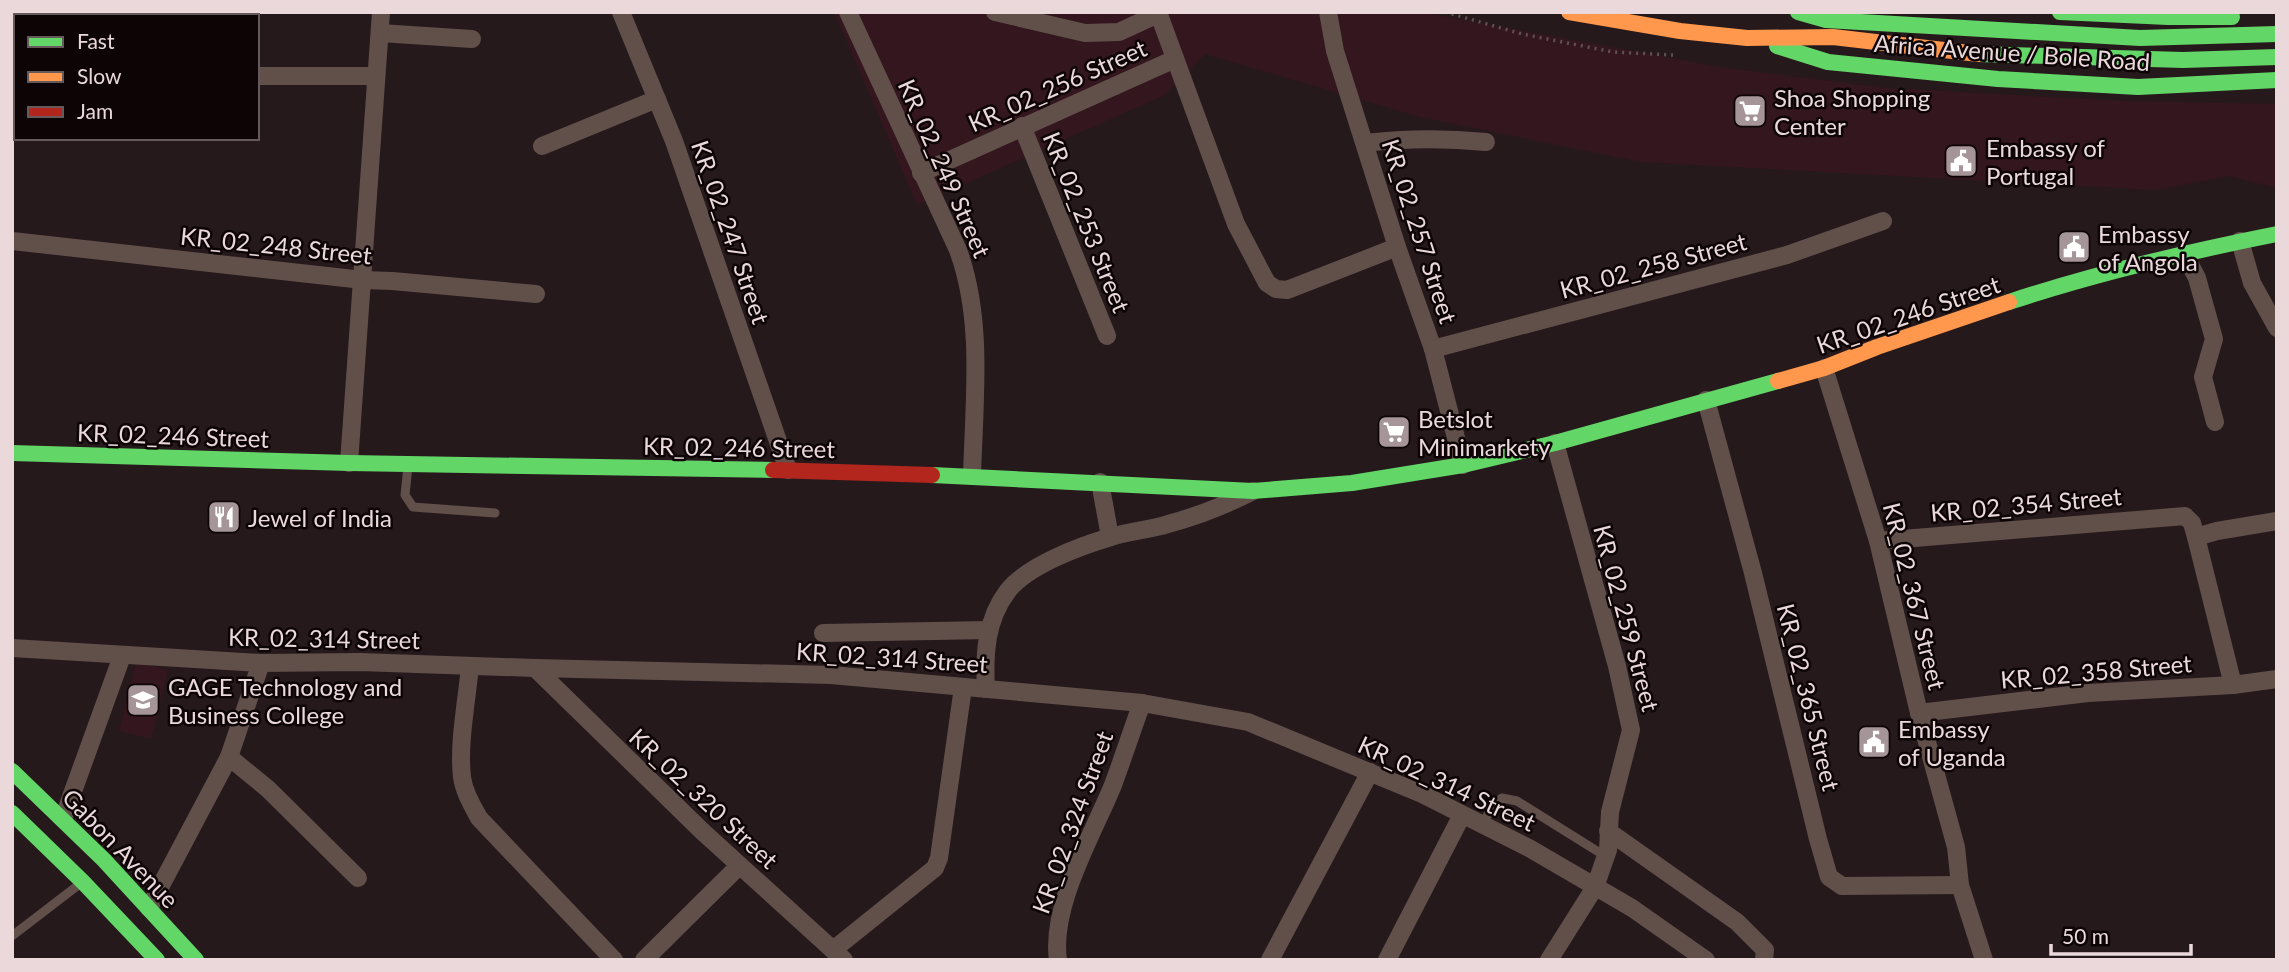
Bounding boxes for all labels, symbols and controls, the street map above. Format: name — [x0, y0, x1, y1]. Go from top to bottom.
legend — [14, 14, 259, 140]
text: Fast — [77, 28, 115, 53]
street label: Africa Avenue / Bole Road — [1873, 28, 2151, 76]
street label: KR_02_256 Street — [963, 33, 1151, 137]
text: Slow — [77, 63, 122, 88]
street label: KR_02_249 Street — [893, 74, 997, 262]
place label: Shoa Shopping Center — [1774, 83, 1930, 140]
supermarket icon: Shoa Shopping Center — [1731, 92, 1769, 130]
text: Jam — [77, 98, 113, 123]
street label: KR_02_253 Street — [1038, 128, 1137, 317]
place label: Embassy of Portugal — [1986, 133, 2105, 190]
street label: KR_02_257 Street — [1377, 135, 1464, 327]
street label: KR_02_247 Street — [686, 137, 776, 328]
public building icon: Embassy of Portugal — [1942, 142, 1980, 180]
place label: Embassy of Angola — [2098, 219, 2198, 276]
street label: KR_02_248 Street — [179, 221, 373, 269]
street label: KR_02_258 Street — [1557, 226, 1750, 304]
public building icon: Embassy of Angola — [2055, 228, 2093, 266]
street label: KR_02_246 Street — [1813, 269, 2004, 359]
place label: Betslot Minimarkety — [1418, 404, 1551, 461]
supermarket icon: Betslot Minimarkety — [1375, 413, 1413, 451]
street label: KR_02_246 Street — [77, 417, 270, 453]
street label: KR_02_246 Street — [643, 431, 836, 463]
street label: KR_02_354 Street — [1929, 481, 2123, 527]
restaurant icon: Jewel of India — [205, 498, 243, 536]
street label: KR_02_367 Street — [1878, 499, 1952, 693]
place label: Jewel of India — [248, 503, 392, 532]
street label: KR_02_259 Street — [1588, 522, 1666, 715]
street label: KR_02_365 Street — [1772, 600, 1846, 794]
street label: KR_02_314 Street — [228, 622, 421, 654]
street label: KR_02_314 Street — [795, 636, 989, 678]
street label: KR_02_358 Street — [1999, 648, 2193, 694]
place label: GAGE Technology and Business College — [168, 672, 402, 729]
school or university icon: GAGE Technology and Business College — [124, 681, 162, 719]
place label: Embassy of Uganda — [1898, 714, 2006, 771]
street label: KR_02_320 Street — [624, 722, 784, 874]
public building icon: Embassy of Uganda — [1855, 723, 1893, 761]
street label: KR_02_324 Street — [1026, 727, 1119, 917]
street label: KR_02_314 Street — [1354, 729, 1540, 837]
street label: Gabon Avenue — [57, 782, 185, 914]
scale bar — [2051, 912, 2191, 956]
text: 50 m — [2062, 923, 2109, 948]

